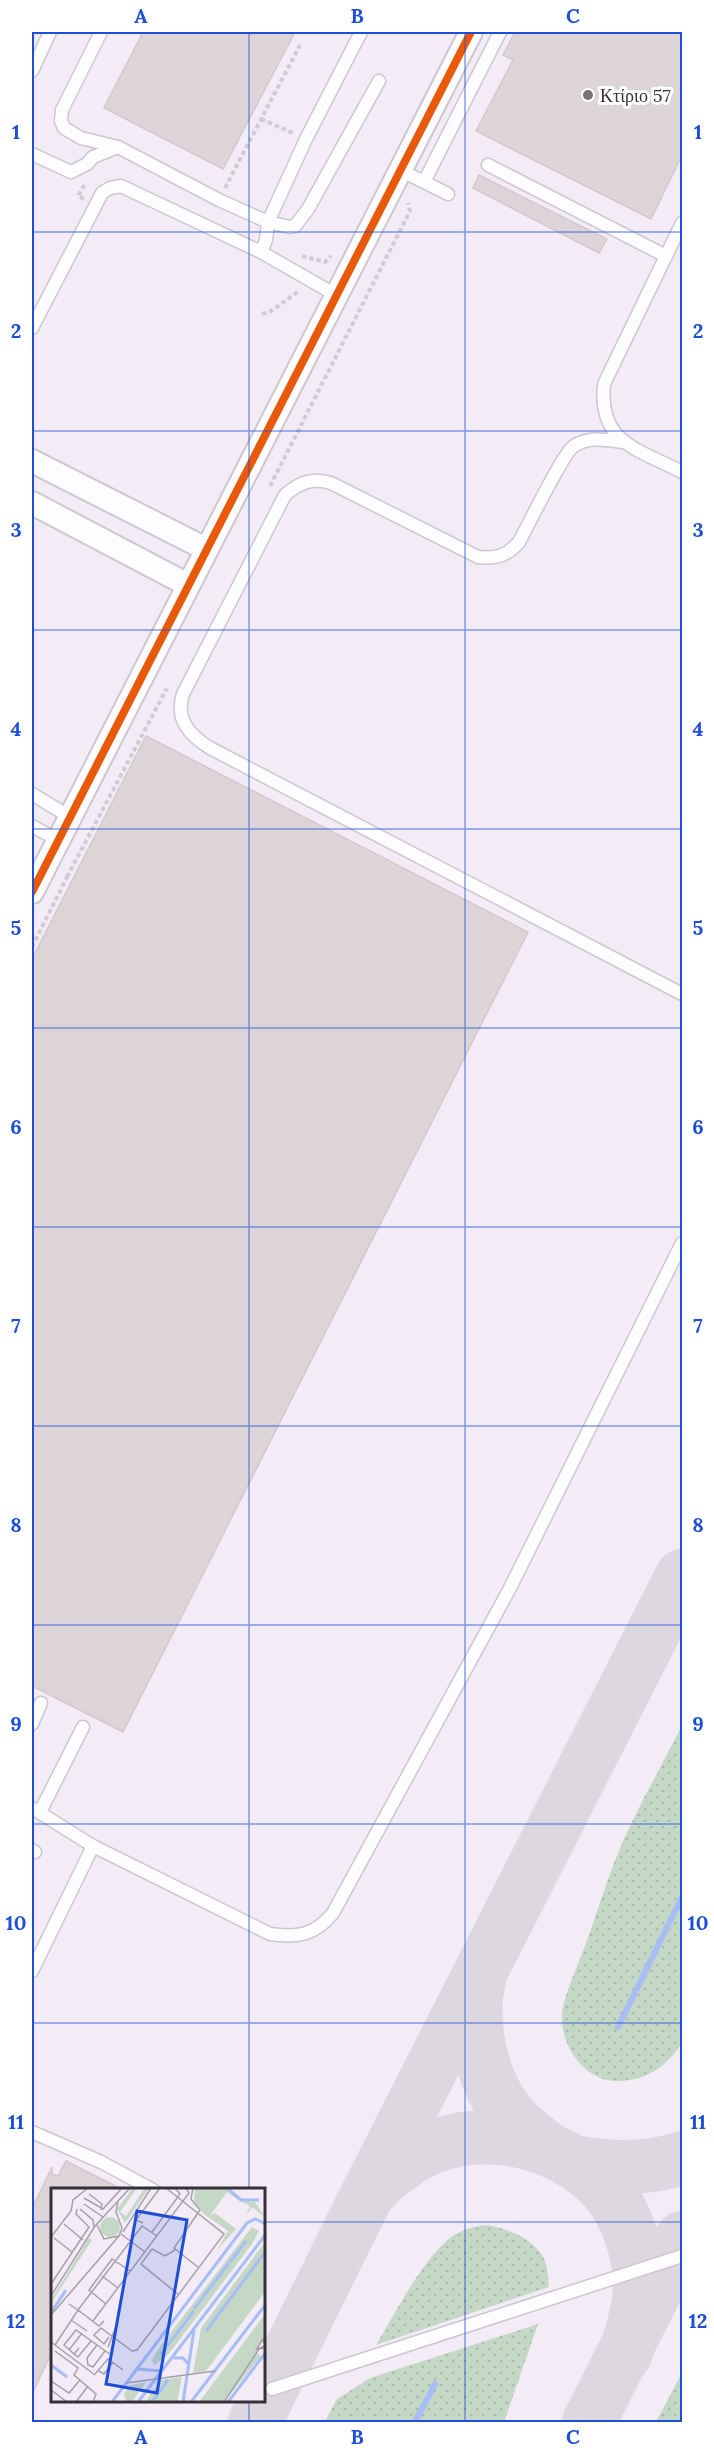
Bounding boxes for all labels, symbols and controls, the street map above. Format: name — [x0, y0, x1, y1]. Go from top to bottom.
text: A — [134, 3, 148, 28]
text: B — [350, 3, 364, 28]
text: C — [566, 3, 580, 28]
place label: Κτίριο 57 — [600, 84, 671, 107]
marker: Κτίριο 57 — [581, 88, 595, 102]
text: 1 — [12, 119, 20, 144]
text: 1 — [694, 119, 702, 144]
text: 2 — [11, 318, 21, 343]
text: 2 — [693, 318, 703, 343]
text: 3 — [10, 517, 22, 542]
text: 3 — [692, 517, 704, 542]
text: 4 — [11, 716, 22, 741]
text: 4 — [693, 716, 704, 741]
text: 5 — [11, 915, 22, 940]
text: 5 — [693, 915, 704, 940]
text: 6 — [10, 1114, 22, 1139]
text: 6 — [692, 1114, 704, 1139]
text: 7 — [11, 1313, 21, 1338]
text: 7 — [693, 1313, 703, 1338]
text: 8 — [10, 1512, 22, 1537]
text: 8 — [692, 1512, 704, 1537]
text: 9 — [10, 1711, 22, 1736]
text: 9 — [692, 1711, 704, 1736]
text: 10 — [6, 1910, 26, 1935]
text: 10 — [688, 1910, 708, 1935]
text: 11 — [8, 2109, 24, 2134]
text: 11 — [690, 2109, 706, 2134]
inset map — [51, 2188, 266, 2403]
text: 12 — [7, 2308, 25, 2333]
text: 12 — [689, 2308, 707, 2333]
text: A — [134, 2424, 148, 2449]
text: B — [350, 2424, 364, 2449]
text: C — [566, 2424, 580, 2449]

